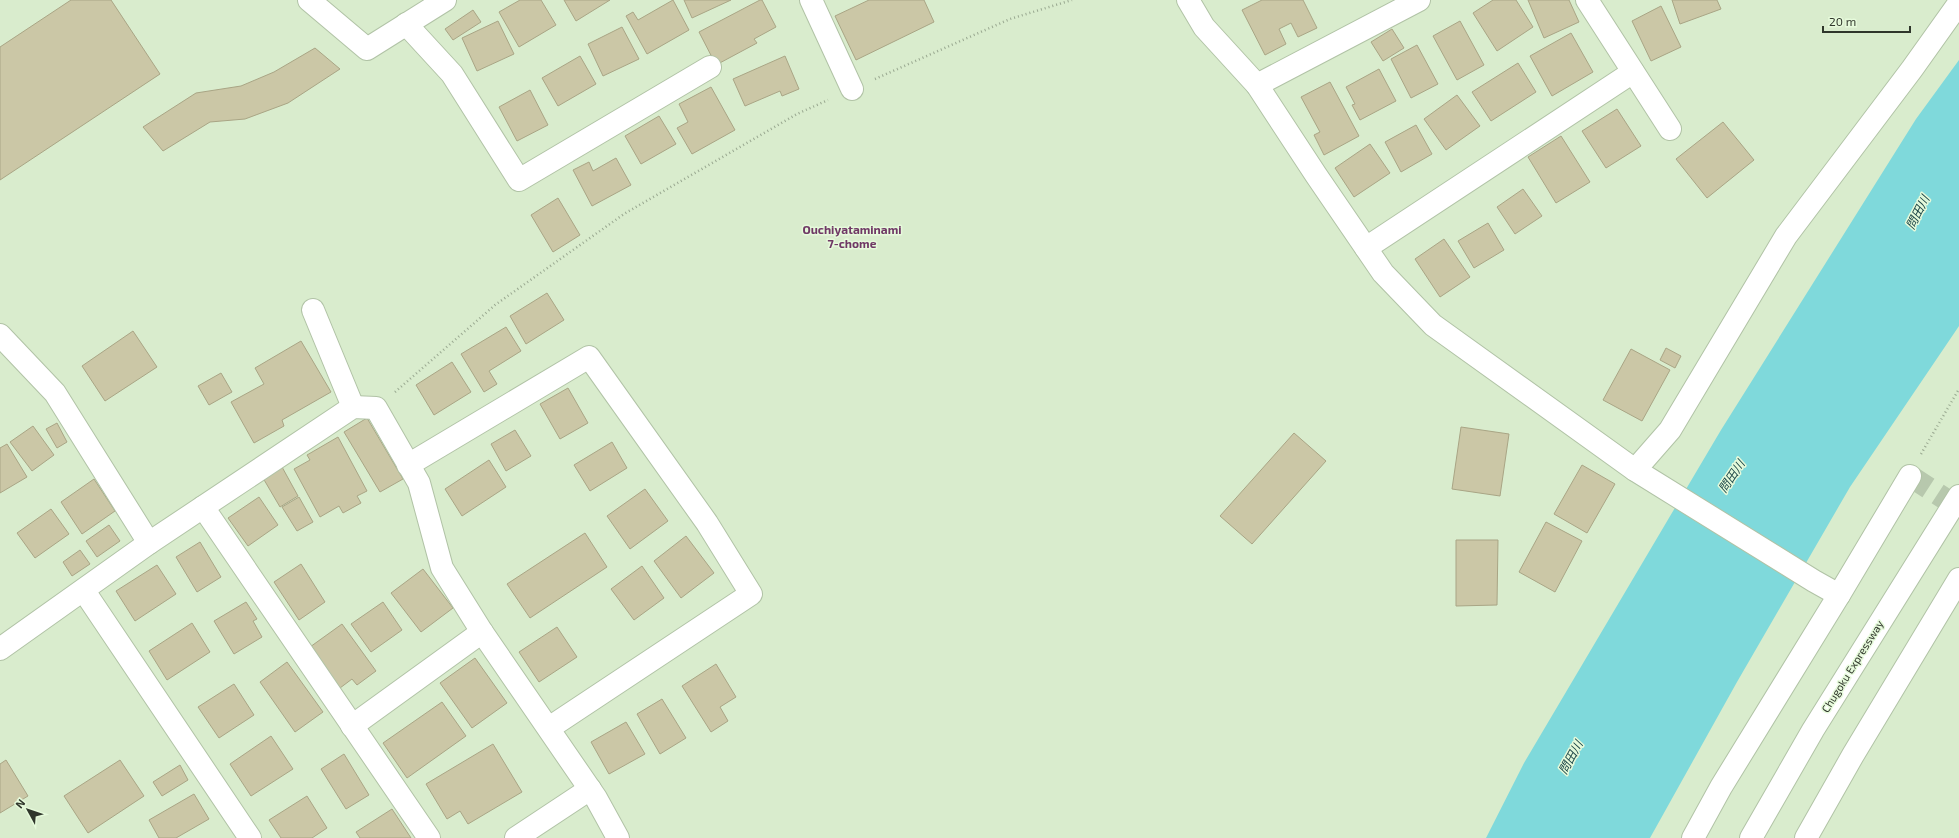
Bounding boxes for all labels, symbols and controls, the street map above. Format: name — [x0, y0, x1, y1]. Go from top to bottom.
scale bar — [1823, 8, 1910, 34]
text: 20 m — [1829, 14, 1856, 28]
water label: 問田川 — [1903, 191, 1932, 231]
district label: Ouchiyataminami 7-chome — [802, 222, 902, 250]
water label: 問田川 — [1715, 456, 1748, 495]
street label: Chugoku Expressway — [1818, 617, 1886, 714]
water label: 問田川 — [1555, 736, 1586, 776]
north arrow — [8, 790, 48, 830]
text: N — [12, 796, 28, 810]

